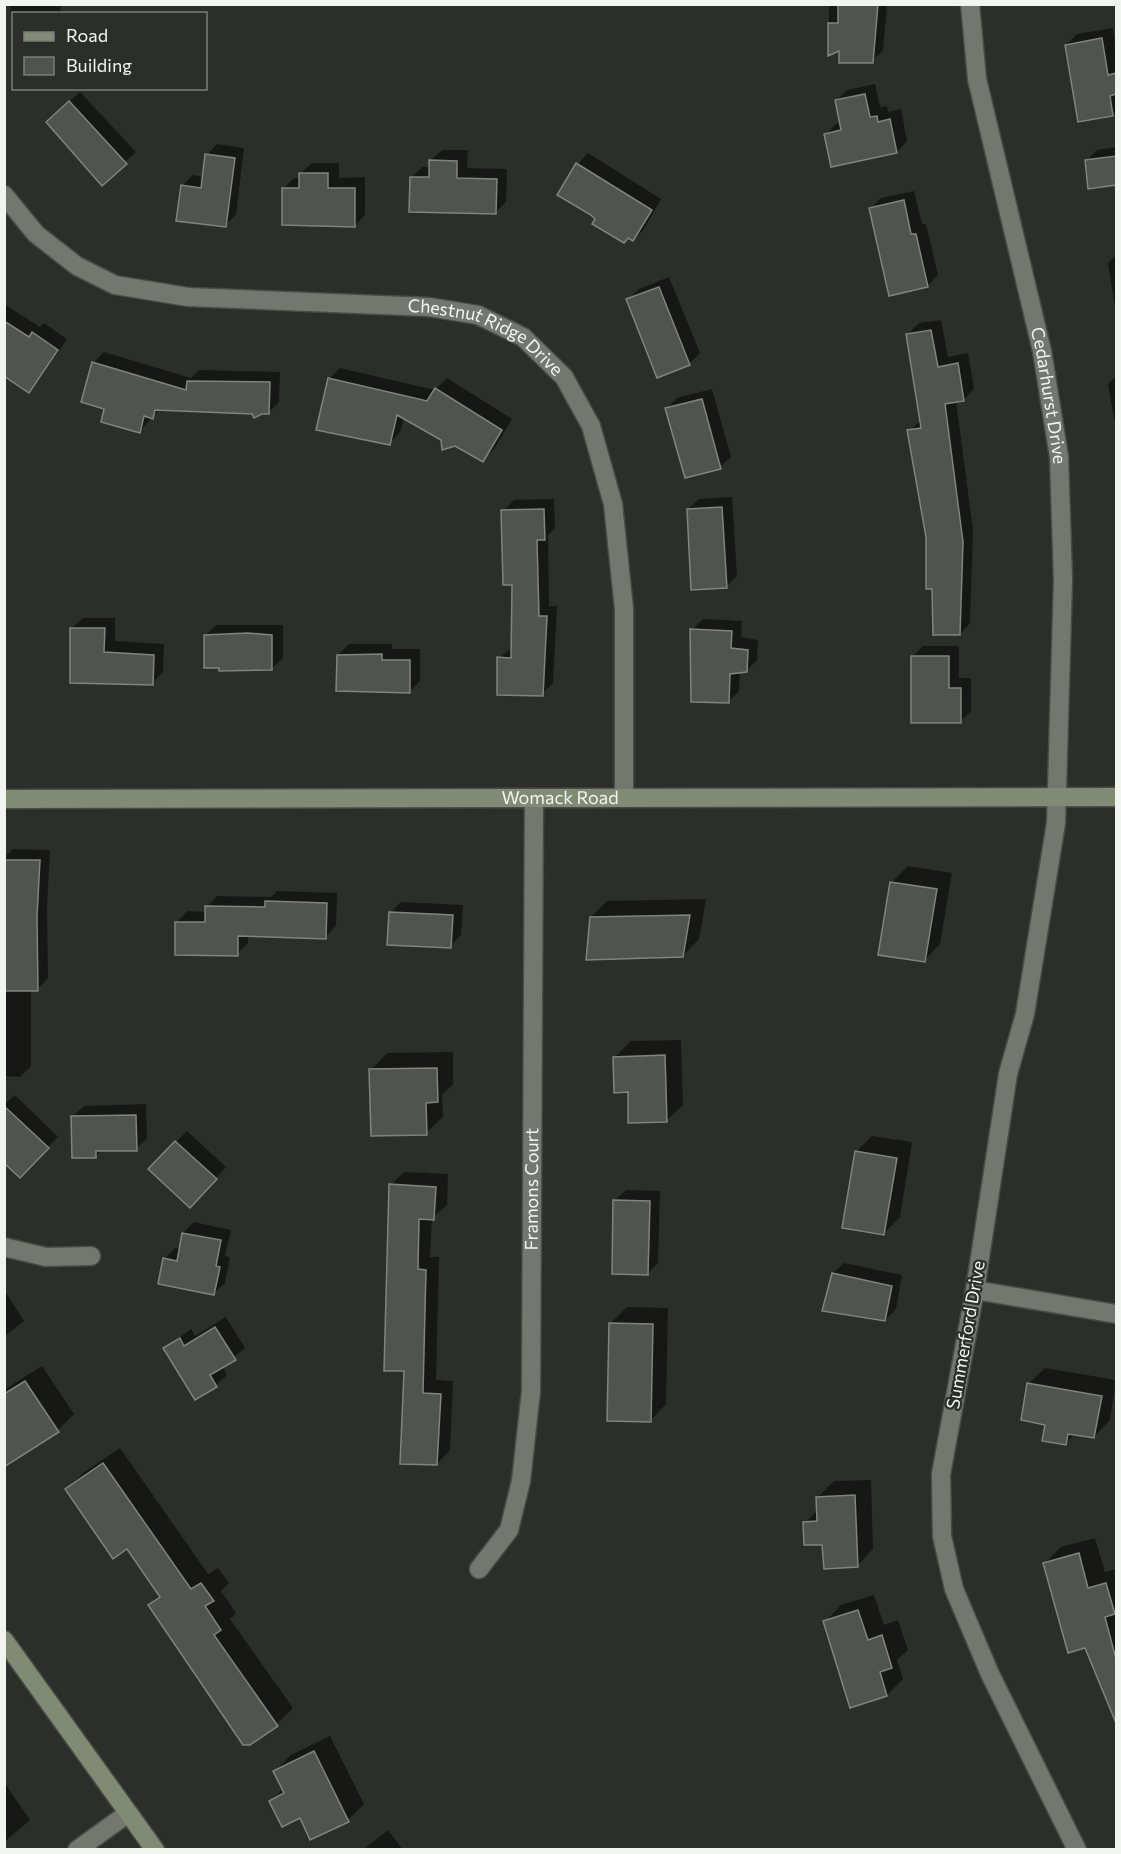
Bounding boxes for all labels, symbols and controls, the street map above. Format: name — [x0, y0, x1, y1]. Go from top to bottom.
legend — [12, 12, 207, 90]
text: Road — [66, 24, 108, 46]
text: Building — [66, 54, 132, 76]
street label: Chestnut Ridge Drive — [407, 294, 568, 380]
street label: Cedarhurst Drive — [1027, 325, 1071, 464]
street label: Womack Road — [501, 786, 619, 808]
street label: Framons Court — [520, 1128, 542, 1251]
street label: Summerford Drive — [941, 1259, 989, 1411]

